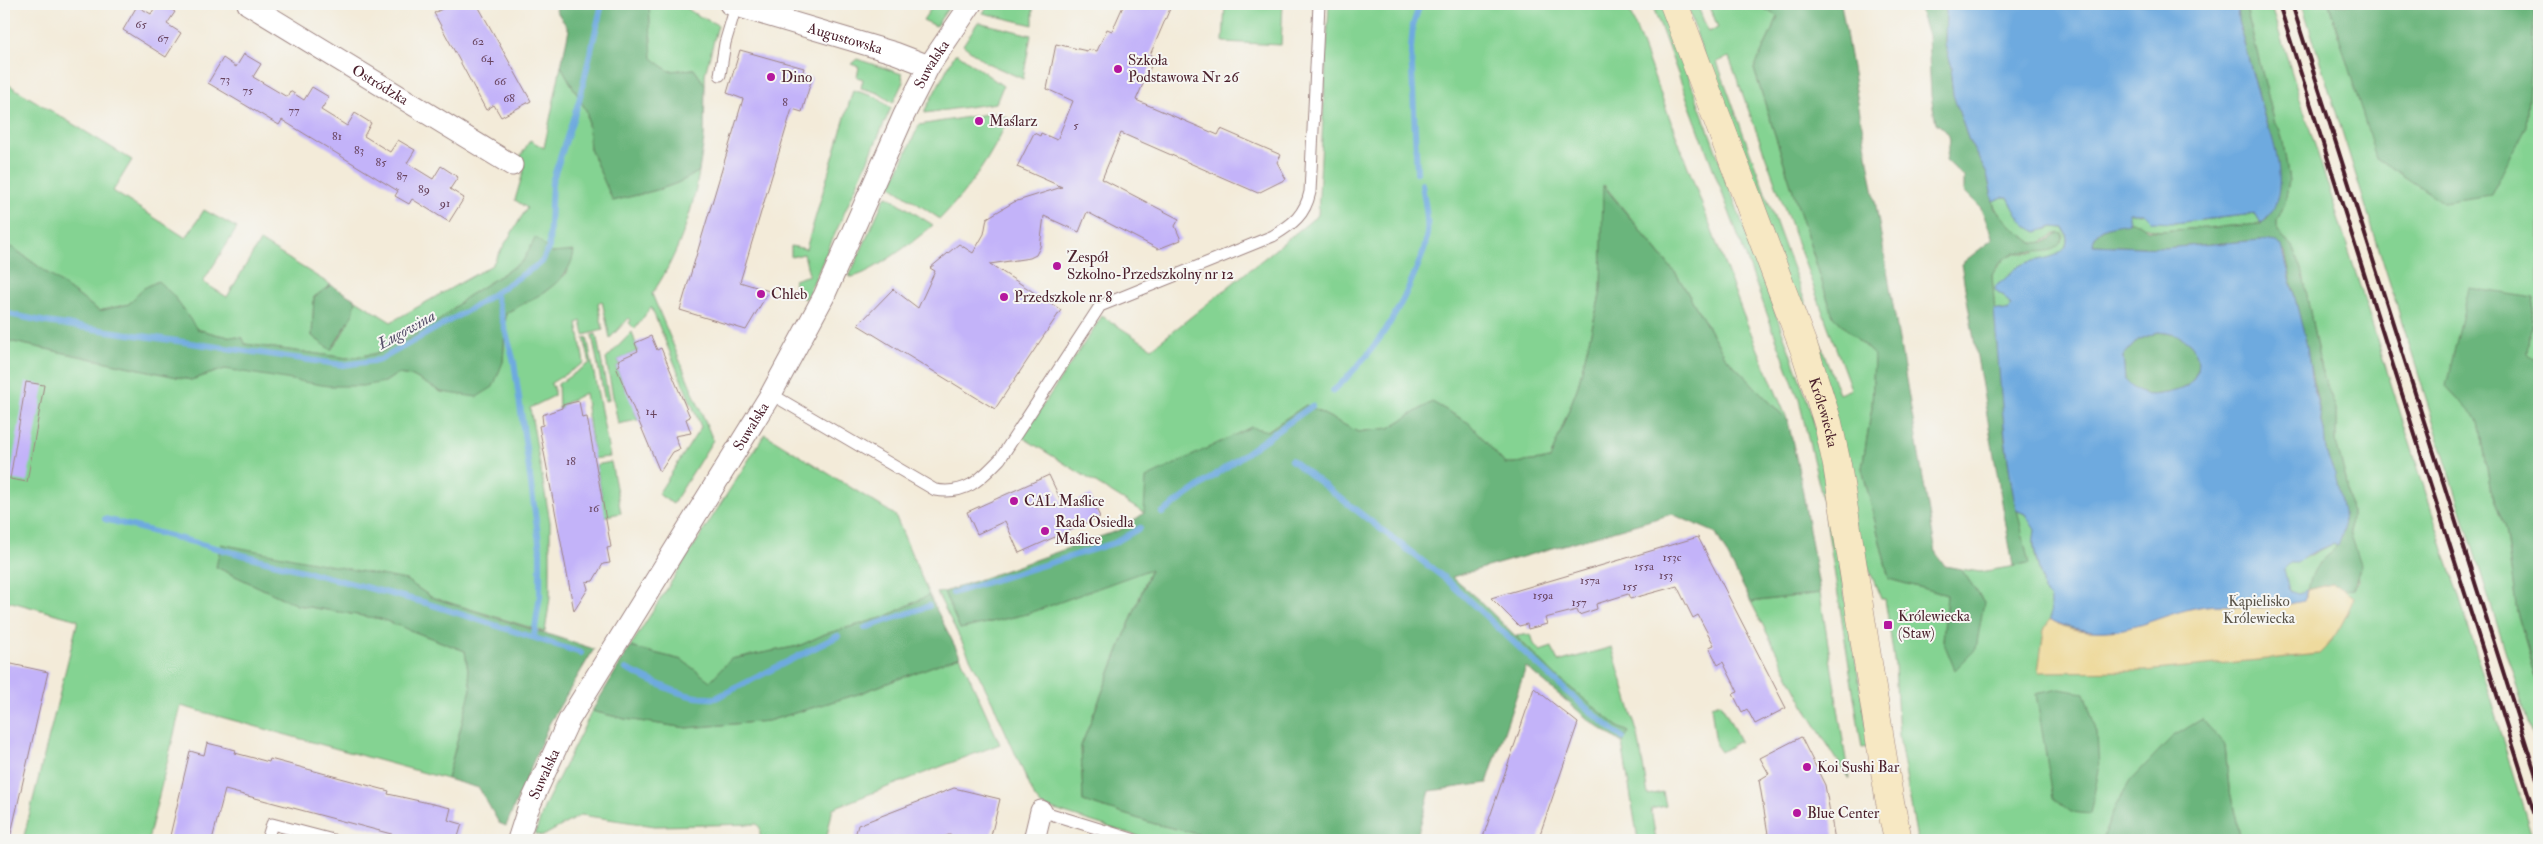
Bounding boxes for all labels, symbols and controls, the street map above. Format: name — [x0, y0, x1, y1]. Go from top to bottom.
house number: 65 — [135, 17, 147, 32]
street label: Augustowska — [804, 18, 885, 59]
house number: 67 — [157, 31, 169, 46]
house number: 62 — [472, 34, 484, 49]
street label: Suwalska — [910, 36, 954, 92]
house number: 64 — [481, 51, 494, 66]
place label: Szkoła Podstawowa Nr 26 — [1128, 51, 1240, 87]
street label: Ostródzka — [348, 61, 413, 110]
marker: Szkoła Podstawowa Nr 26 — [1112, 63, 1124, 75]
place label: Dino — [781, 68, 812, 87]
marker: Dino — [765, 71, 777, 83]
house number: 73 — [220, 72, 230, 87]
house number: 66 — [494, 74, 507, 89]
house number: 75 — [243, 83, 254, 98]
house number: 68 — [503, 91, 515, 106]
house number: 8 — [782, 95, 788, 110]
house number: 77 — [288, 103, 300, 118]
place label: Maślarz — [989, 112, 1038, 131]
marker: Maślarz — [973, 115, 985, 127]
house number: 5 — [1073, 118, 1079, 133]
house number: 81 — [332, 129, 342, 144]
house number: 83 — [354, 143, 364, 158]
house number: 85 — [376, 155, 387, 170]
house number: 87 — [396, 169, 408, 184]
house number: 89 — [418, 182, 430, 197]
house number: 91 — [439, 196, 450, 211]
place label: Zespół Szkolno-Przedszkolny nr 12 — [1067, 248, 1234, 284]
marker: Zespół Szkolno-Przedszkolny nr 12 — [1051, 260, 1063, 272]
place label: Chleb — [771, 285, 807, 304]
marker: Chleb — [755, 288, 767, 300]
place label: Przedszkole nr 8 — [1014, 288, 1112, 307]
marker: Przedszkole nr 8 — [998, 291, 1010, 303]
water label: Ługowina — [373, 306, 439, 354]
street label: Królewiecka — [1804, 375, 1842, 450]
street label: Suwalska — [729, 398, 774, 454]
house number: 14 — [646, 404, 657, 419]
house number: 18 — [566, 454, 576, 469]
place label: CAL Maślice — [1024, 492, 1104, 511]
marker: CAL Maślice — [1008, 495, 1020, 507]
house number: 16 — [589, 501, 600, 516]
place label: Rada Osiedla Maślice — [1055, 513, 1134, 549]
marker: Rada Osiedla Maślice — [1039, 525, 1051, 537]
house number: 153c — [1663, 550, 1682, 565]
house number: 155a — [1634, 559, 1655, 574]
house number: 153 — [1659, 568, 1673, 583]
house number: 157a — [1580, 573, 1601, 588]
house number: 155 — [1623, 579, 1638, 594]
house number: 159a — [1533, 588, 1554, 603]
park label: Kąpielisko Królewiecka — [2223, 592, 2296, 628]
house number: 157 — [1571, 595, 1587, 610]
place label: Królewiecka (Staw) — [1898, 607, 1971, 643]
marker: Królewiecka (Staw) — [1882, 619, 1894, 631]
street label: Suwalska — [525, 745, 565, 803]
place label: Koi Sushi Bar — [1817, 758, 1900, 777]
marker: Koi Sushi Bar — [1801, 761, 1813, 773]
place label: Blue Center — [1807, 804, 1880, 823]
marker: Blue Center — [1791, 807, 1803, 819]

